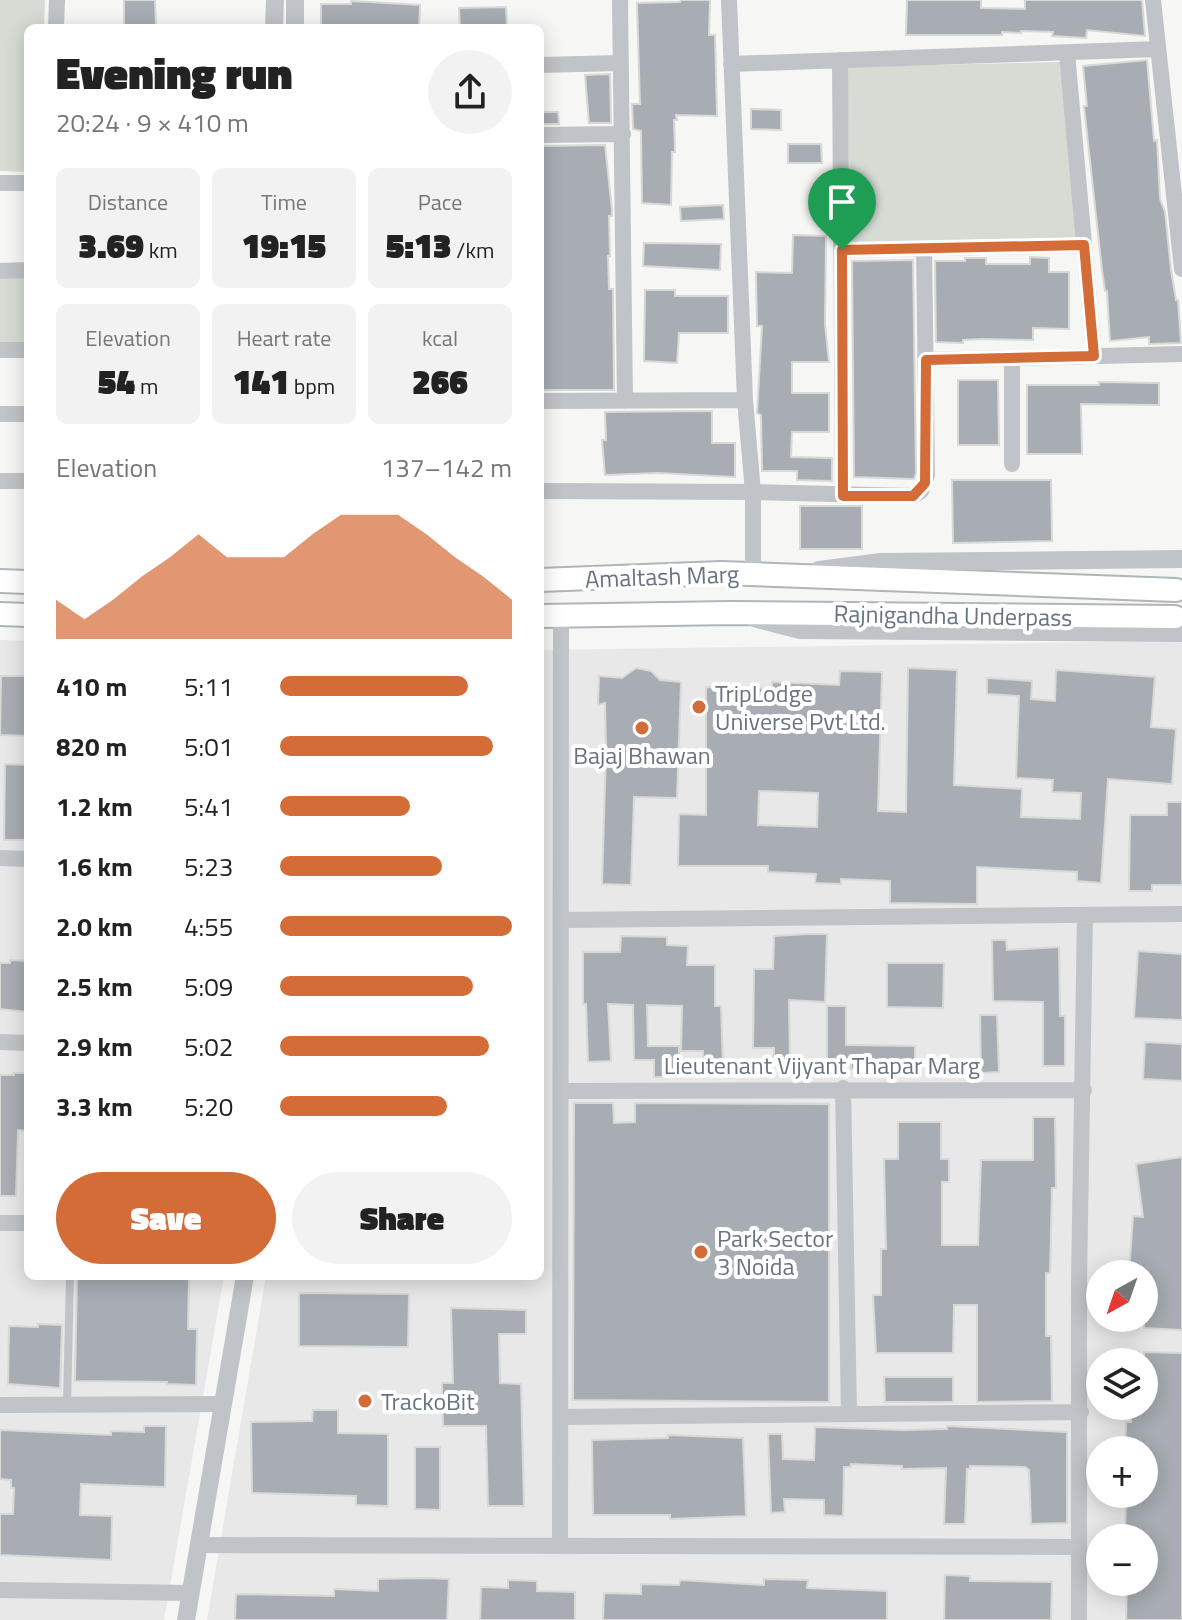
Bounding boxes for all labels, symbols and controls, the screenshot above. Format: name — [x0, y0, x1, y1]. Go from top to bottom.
text: Evening run — [56, 39, 293, 106]
button: share — [428, 50, 512, 134]
text: 20:24 · 9 × 410 m — [56, 103, 249, 142]
pin — [808, 168, 876, 250]
icon: arrive — [820, 180, 864, 224]
text: Distance — [88, 185, 168, 219]
text: Time — [261, 185, 307, 219]
text: Pace — [418, 185, 462, 219]
text: 3.69 — [78, 219, 144, 271]
text: 19:15 — [242, 219, 326, 271]
text: 5:13 — [386, 219, 452, 271]
text: km — [144, 233, 178, 267]
text: /km — [452, 233, 494, 267]
text: Elevation — [85, 321, 171, 355]
text: Heart rate — [237, 321, 331, 355]
text: kcal — [422, 321, 458, 355]
text: 54 — [98, 355, 135, 407]
text: 141 — [233, 355, 289, 407]
text: 266 — [412, 355, 468, 407]
text: m — [135, 369, 158, 403]
text: bpm — [289, 369, 335, 403]
text: Elevation — [56, 448, 157, 487]
text: 137–142 m — [381, 448, 512, 487]
street label: Amaltash Marg — [584, 555, 740, 597]
street label: Rajnigandha Underpass — [833, 595, 1073, 635]
text: 410 m — [56, 667, 127, 706]
text: 5:11 — [184, 667, 233, 706]
place label: TripLodge Universe Pvt Ltd. — [715, 675, 886, 739]
marker: TripLodge Universe Pvt Ltd. — [690, 698, 708, 716]
marker: Bajaj Bhawan — [633, 719, 651, 737]
text: 820 m — [56, 727, 127, 766]
text: 5:01 — [184, 727, 233, 766]
place label: Bajaj Bhawan — [573, 737, 711, 773]
text: 1.2 km — [56, 787, 133, 826]
text: 5:41 — [184, 787, 233, 826]
text: 1.6 km — [56, 847, 133, 886]
text: 5:23 — [184, 847, 233, 886]
text: 2.0 km — [56, 907, 133, 946]
text: 4:55 — [184, 907, 233, 946]
text: 2.5 km — [56, 967, 133, 1006]
text: 5:09 — [184, 967, 233, 1006]
text: 2.9 km — [56, 1027, 133, 1066]
text: 5:02 — [184, 1027, 233, 1066]
street label: Lieutenant Vijyant Thapar Marg — [664, 1047, 980, 1083]
text: 3.3 km — [56, 1087, 133, 1126]
text: 5:20 — [184, 1087, 233, 1126]
button: Save — [56, 1172, 276, 1264]
button: Share — [292, 1172, 512, 1264]
place label: Park Sector 3 Noida — [717, 1220, 833, 1284]
marker: Park Sector 3 Noida — [692, 1243, 710, 1261]
north arrow — [1086, 1260, 1158, 1332]
map controls — [1086, 1260, 1158, 1596]
button: layers — [1086, 1348, 1158, 1420]
place label: TrackoBit — [381, 1383, 475, 1419]
marker: TrackoBit — [356, 1392, 374, 1410]
button: + — [1086, 1436, 1158, 1508]
button: − — [1086, 1524, 1158, 1596]

